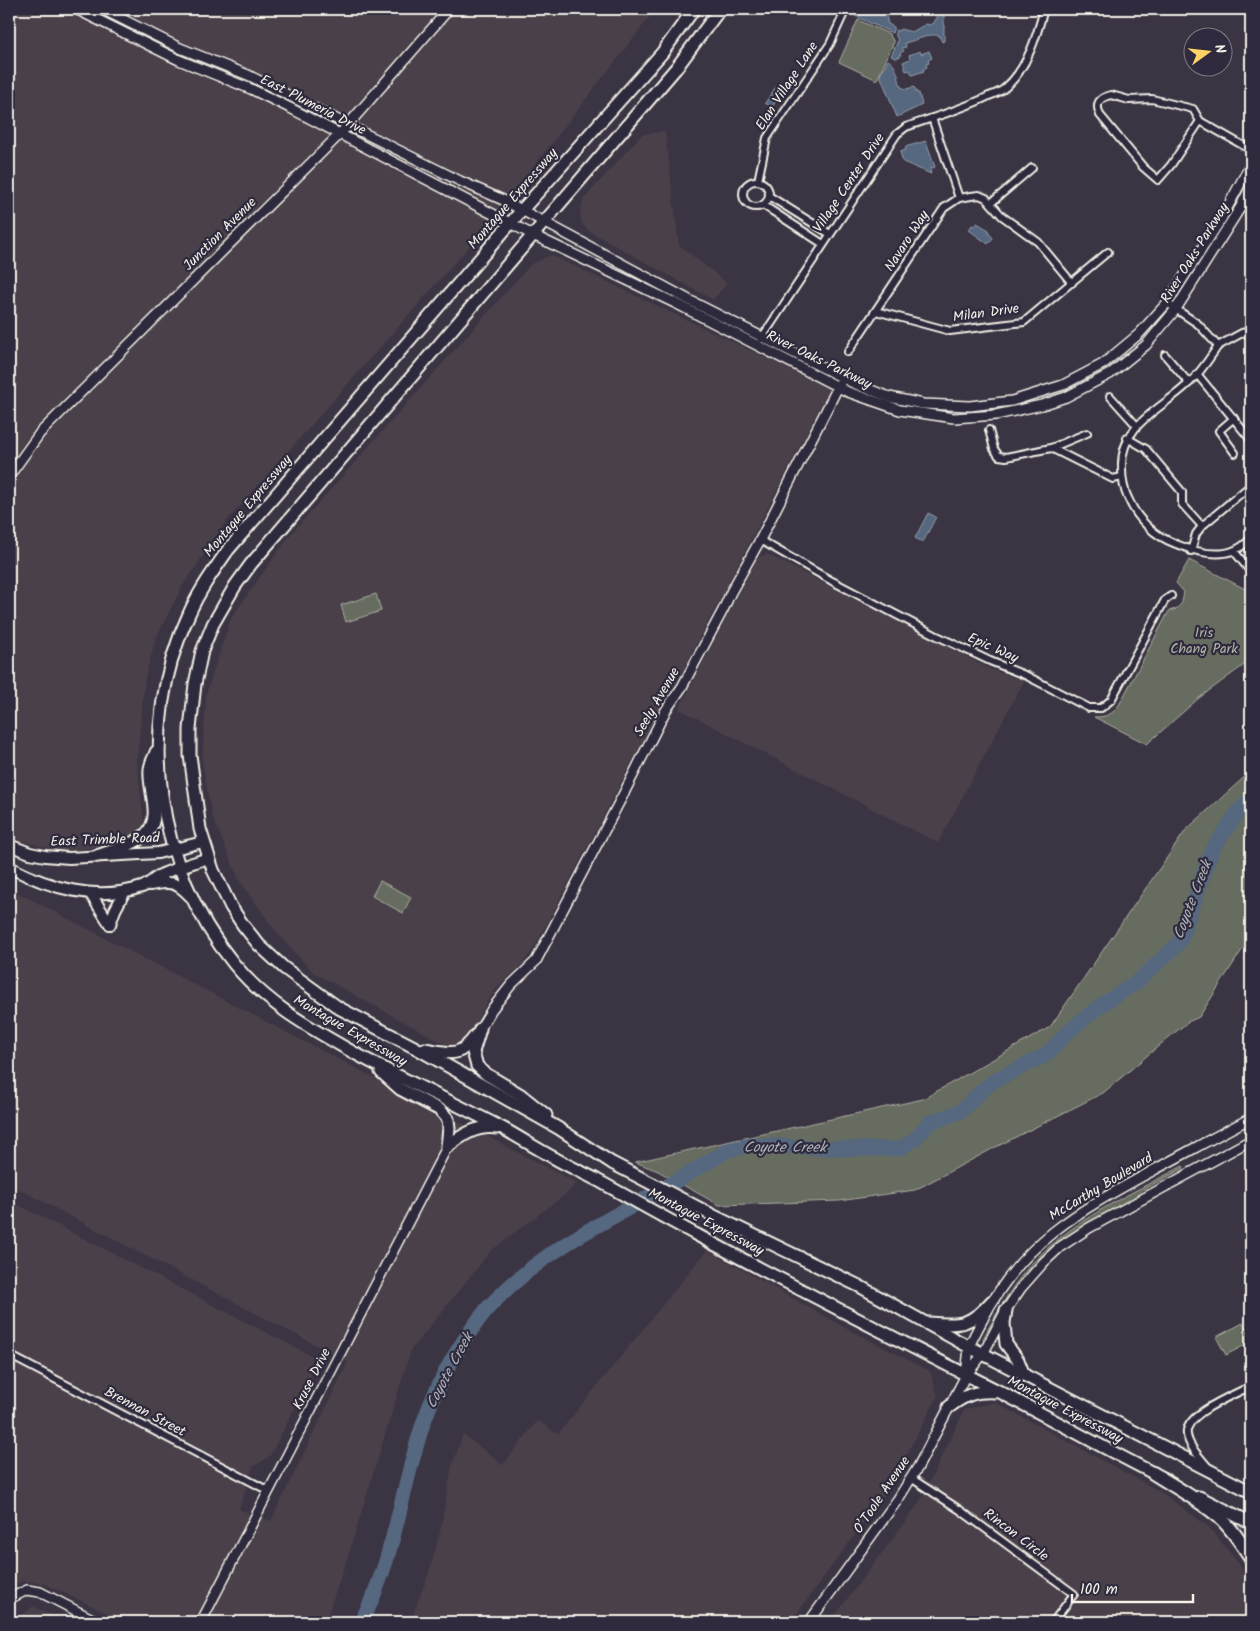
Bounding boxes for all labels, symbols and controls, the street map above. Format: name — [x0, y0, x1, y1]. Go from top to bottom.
north arrow — [1182, 28, 1232, 78]
street label: Elan Village Lane — [750, 37, 824, 135]
text: N — [1208, 42, 1231, 56]
street label: East Plumeria Drive — [256, 69, 370, 142]
street label: Village Center Drive — [807, 128, 891, 237]
street label: Montague Expressway — [463, 143, 564, 255]
street label: Junction Avenue — [178, 192, 262, 276]
street label: River Oaks Parkway — [1155, 198, 1235, 308]
street label: Navaro Way — [879, 206, 935, 276]
street label: Milan Drive — [951, 297, 1021, 329]
street label: River Oaks Parkway — [762, 325, 876, 395]
street label: Montague Expressway — [198, 449, 298, 562]
park label: Iris Chang Park — [1170, 622, 1238, 660]
street label: Epic Way — [964, 627, 1023, 669]
street label: Seely Avenue — [628, 663, 686, 741]
street label: East Trimble Road — [50, 827, 161, 853]
water label: Coyote Creek — [1167, 855, 1220, 943]
street label: Montague Expressway — [289, 989, 411, 1073]
water label: Coyote Creek — [744, 1136, 828, 1160]
street label: McCarthy Boulevard — [1045, 1147, 1158, 1227]
street label: Montague Expressway — [644, 1182, 768, 1262]
water label: Coyote Creek — [420, 1327, 481, 1413]
street label: Kruse Drive — [287, 1344, 337, 1414]
street label: Montague Expressway — [1003, 1370, 1127, 1450]
street label: Brennan Street — [100, 1381, 190, 1443]
street label: O’Toole Avenue — [848, 1451, 916, 1538]
street label: Rincon Circle — [979, 1503, 1054, 1567]
scale bar — [1072, 1571, 1194, 1603]
text: 100 m — [1080, 1578, 1118, 1602]

